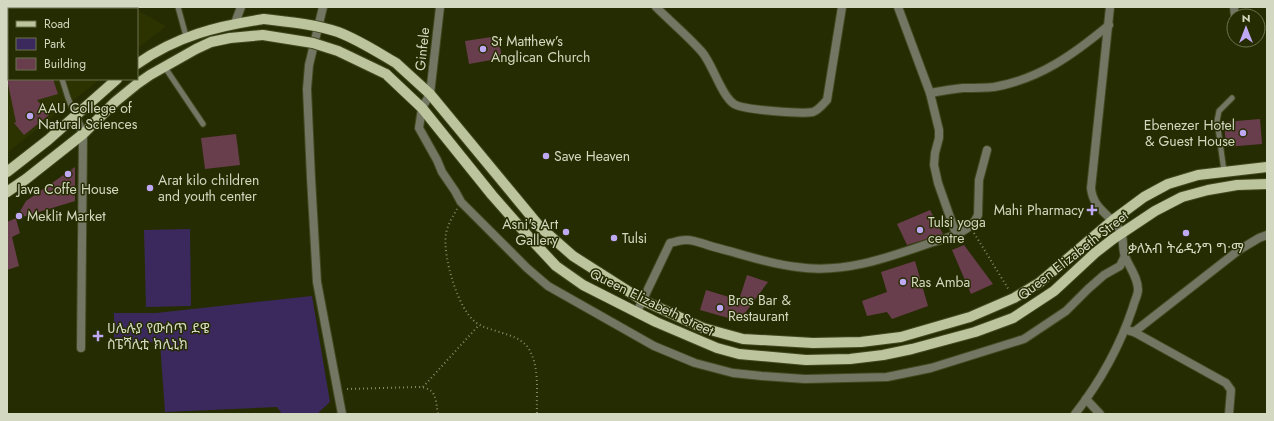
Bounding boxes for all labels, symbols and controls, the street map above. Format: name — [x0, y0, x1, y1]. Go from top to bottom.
legend — [8, 8, 138, 80]
north arrow — [1226, 8, 1266, 48]
text: N — [1242, 10, 1250, 26]
text: Road — [44, 15, 70, 33]
street label: Ginfele — [410, 26, 434, 72]
place label: St Matthew’s Anglican Church — [491, 31, 590, 67]
text: Park — [44, 35, 66, 53]
marker: St Matthew’s Anglican Church — [478, 44, 488, 54]
text: Building — [44, 55, 86, 73]
place label: AAU College of Natural Sciences — [38, 98, 138, 134]
marker: AAU College of Natural Sciences — [25, 111, 35, 121]
place label: Ebenezer Hotel & Guest House — [1144, 115, 1235, 151]
marker: Ebenezer Hotel & Guest House — [1238, 128, 1248, 138]
place label: Save Heaven — [554, 146, 630, 166]
marker: Save Heaven — [541, 151, 551, 161]
marker: Java Coffe House — [63, 169, 73, 179]
place label: Arat kilo children and youth center — [158, 170, 259, 206]
place label: Java Coffe House — [15, 179, 119, 199]
marker: Arat kilo children and youth center — [145, 183, 155, 193]
place label: Mahi Pharmacy — [994, 200, 1085, 220]
street label: Queen Elizabeth Street — [1013, 205, 1133, 305]
marker: Mahi Pharmacy — [1087, 205, 1097, 215]
place label: Meklit Market — [27, 206, 106, 226]
marker: Meklit Market — [14, 211, 24, 221]
place label: Tulsi yoga centre — [928, 212, 986, 248]
place label: Asni's Art Gallery — [502, 214, 559, 250]
marker: Tulsi yoga centre — [915, 225, 925, 235]
marker: Asni's Art Gallery — [561, 227, 571, 237]
place label: Tulsi — [622, 228, 647, 248]
marker: ቃለአብ ትሬዲንግ ግ•ማ — [1181, 228, 1191, 238]
marker: Tulsi — [609, 233, 619, 243]
place label: ቃለአብ ትሬዲንግ ግ•ማ — [1128, 238, 1244, 258]
street label: Queen Elizabeth Street — [587, 263, 718, 341]
place label: Ras Amba — [911, 272, 970, 292]
marker: Ras Amba — [898, 277, 908, 287]
place label: Bros Bar & Restaurant — [728, 290, 791, 326]
marker: Bros Bar & Restaurant — [715, 303, 725, 313]
place label: ሀሌሉያ የውስጥ ደዌ ስፔሻሊቲ ክሊኒክ — [107, 318, 210, 354]
marker: ሀሌሉያ የውስጥ ደዌ ስፔሻሊቲ ክሊኒክ — [92, 330, 104, 342]

